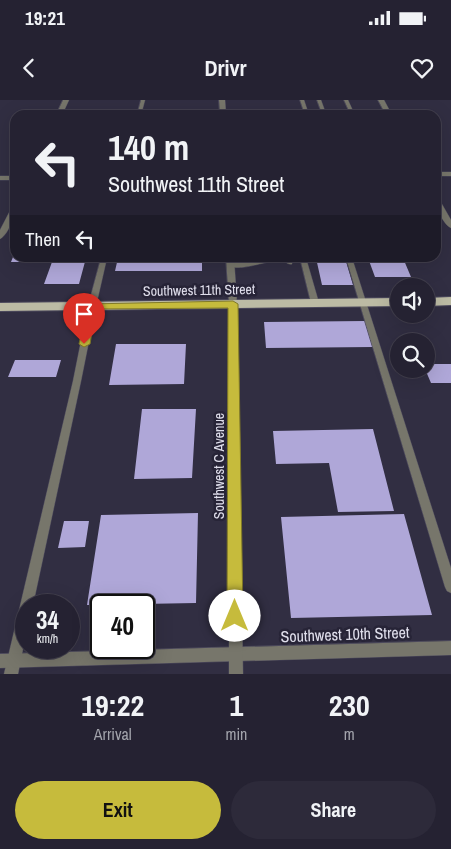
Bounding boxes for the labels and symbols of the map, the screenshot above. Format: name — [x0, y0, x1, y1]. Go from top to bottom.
street label: Southwest 11th Street — [143, 280, 255, 300]
pin — [63, 293, 105, 344]
street label: Southwest C Avenue — [210, 413, 228, 519]
position arrow — [208, 589, 260, 641]
speed limit sign: 40 — [90, 594, 155, 659]
street label: Southwest 10th Street — [280, 621, 410, 647]

